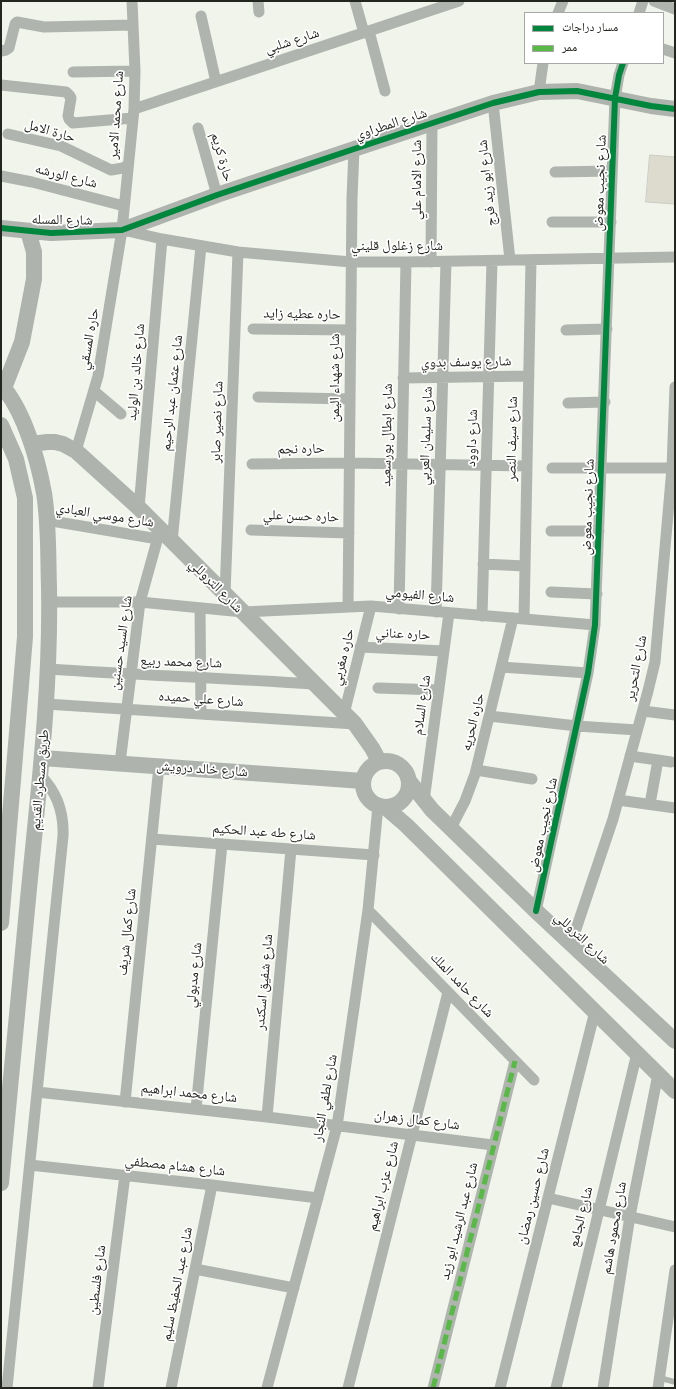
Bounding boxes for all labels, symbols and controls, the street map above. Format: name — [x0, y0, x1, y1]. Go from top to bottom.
legend — [524, 12, 664, 64]
text: مسار دراجات — [562, 19, 618, 34]
street label: شارع شلبي — [263, 24, 321, 58]
text: ممر — [562, 39, 577, 54]
street label: شارع محمد الامير — [105, 70, 127, 160]
street label: شارع المطراوي — [353, 104, 429, 144]
street label: حارة الامل — [23, 116, 77, 146]
street label: حارة كريم — [207, 130, 237, 184]
street label: شارع نجيب معوض — [590, 134, 610, 232]
street label: شارع ابو زيد فرج — [474, 139, 500, 227]
street label: شارع الامام علي — [409, 140, 425, 220]
street label: شارع الورشه — [33, 160, 99, 192]
street label: شارع المسله — [31, 211, 93, 229]
street label: شارع زغلول قليني — [351, 238, 443, 254]
street label: حاره عطيه زايد — [263, 305, 341, 323]
street label: حاره المسقي — [75, 306, 103, 372]
street label: شارع خالد بن الوليد — [123, 323, 149, 421]
street label: شارع عثمان عبد الرحيم — [158, 334, 186, 452]
street label: شارع شهداء اليمن — [327, 334, 343, 422]
street label: شارع يوسف بدوي — [421, 353, 511, 371]
street label: شارع نصير صابر — [207, 381, 227, 463]
street label: شارع ابطال بورسعيد — [378, 383, 396, 487]
street label: شارع سليمان العربي — [416, 386, 436, 486]
street label: شارع سيف النصر — [503, 396, 521, 482]
street label: شارع داوود — [463, 409, 481, 467]
street label: حاره نجم — [277, 440, 325, 458]
street label: شارع نجيب معوض — [578, 458, 598, 556]
street label: شارع موسي العبادي — [55, 499, 155, 531]
street label: حاره حسن علي — [263, 506, 339, 526]
street label: شارع التروللي — [186, 556, 246, 616]
street label: شارع الفيومي — [385, 584, 455, 606]
street label: شارع السيد حسنين — [106, 594, 136, 692]
street label: حاره عناني — [375, 624, 431, 644]
street label: حاره مغربي — [328, 627, 358, 687]
street label: شارع التحرير — [621, 634, 651, 702]
street label: شارع محمد ربيع — [140, 652, 222, 672]
street label: شارع السلام — [409, 674, 435, 736]
street label: شارع علي حميده — [158, 688, 244, 710]
street label: حاره الحريه — [458, 691, 488, 753]
street label: طريق مسطرد القديم — [27, 729, 53, 831]
street label: شارع خالد درويش — [156, 757, 248, 781]
street label: شارع نجيب معوض — [525, 776, 561, 874]
street label: شارع طه عبد الحكيم — [212, 820, 316, 844]
street label: شارع كمال شريف — [114, 888, 140, 976]
street label: شارع التروللي — [551, 908, 613, 968]
street label: شارع شفيق اسكندر — [251, 933, 277, 1031]
street label: شارع مدبولي — [182, 941, 206, 1009]
street label: شارع حامد الملك — [427, 949, 497, 1021]
street label: شارع لطفي النجار — [309, 1053, 341, 1143]
street label: شارع محمد ابراهيم — [140, 1080, 238, 1106]
street label: شارع كمال زهران — [373, 1106, 461, 1134]
street label: شارع عزب ابراهيم — [364, 1139, 402, 1233]
street label: شارع حسين رمضان — [513, 1146, 553, 1246]
street label: شارع هشام مصطفي — [124, 1152, 226, 1180]
street label: شارع عبد الرشيد ابو زيد — [436, 1161, 482, 1281]
street label: شارع محمود هاشم — [598, 1180, 630, 1276]
street label: شارع الجامع — [565, 1185, 597, 1249]
street label: شارع عبد الحفيظ سليم — [158, 1226, 196, 1342]
street label: شارع فلسطين — [84, 1244, 110, 1316]

